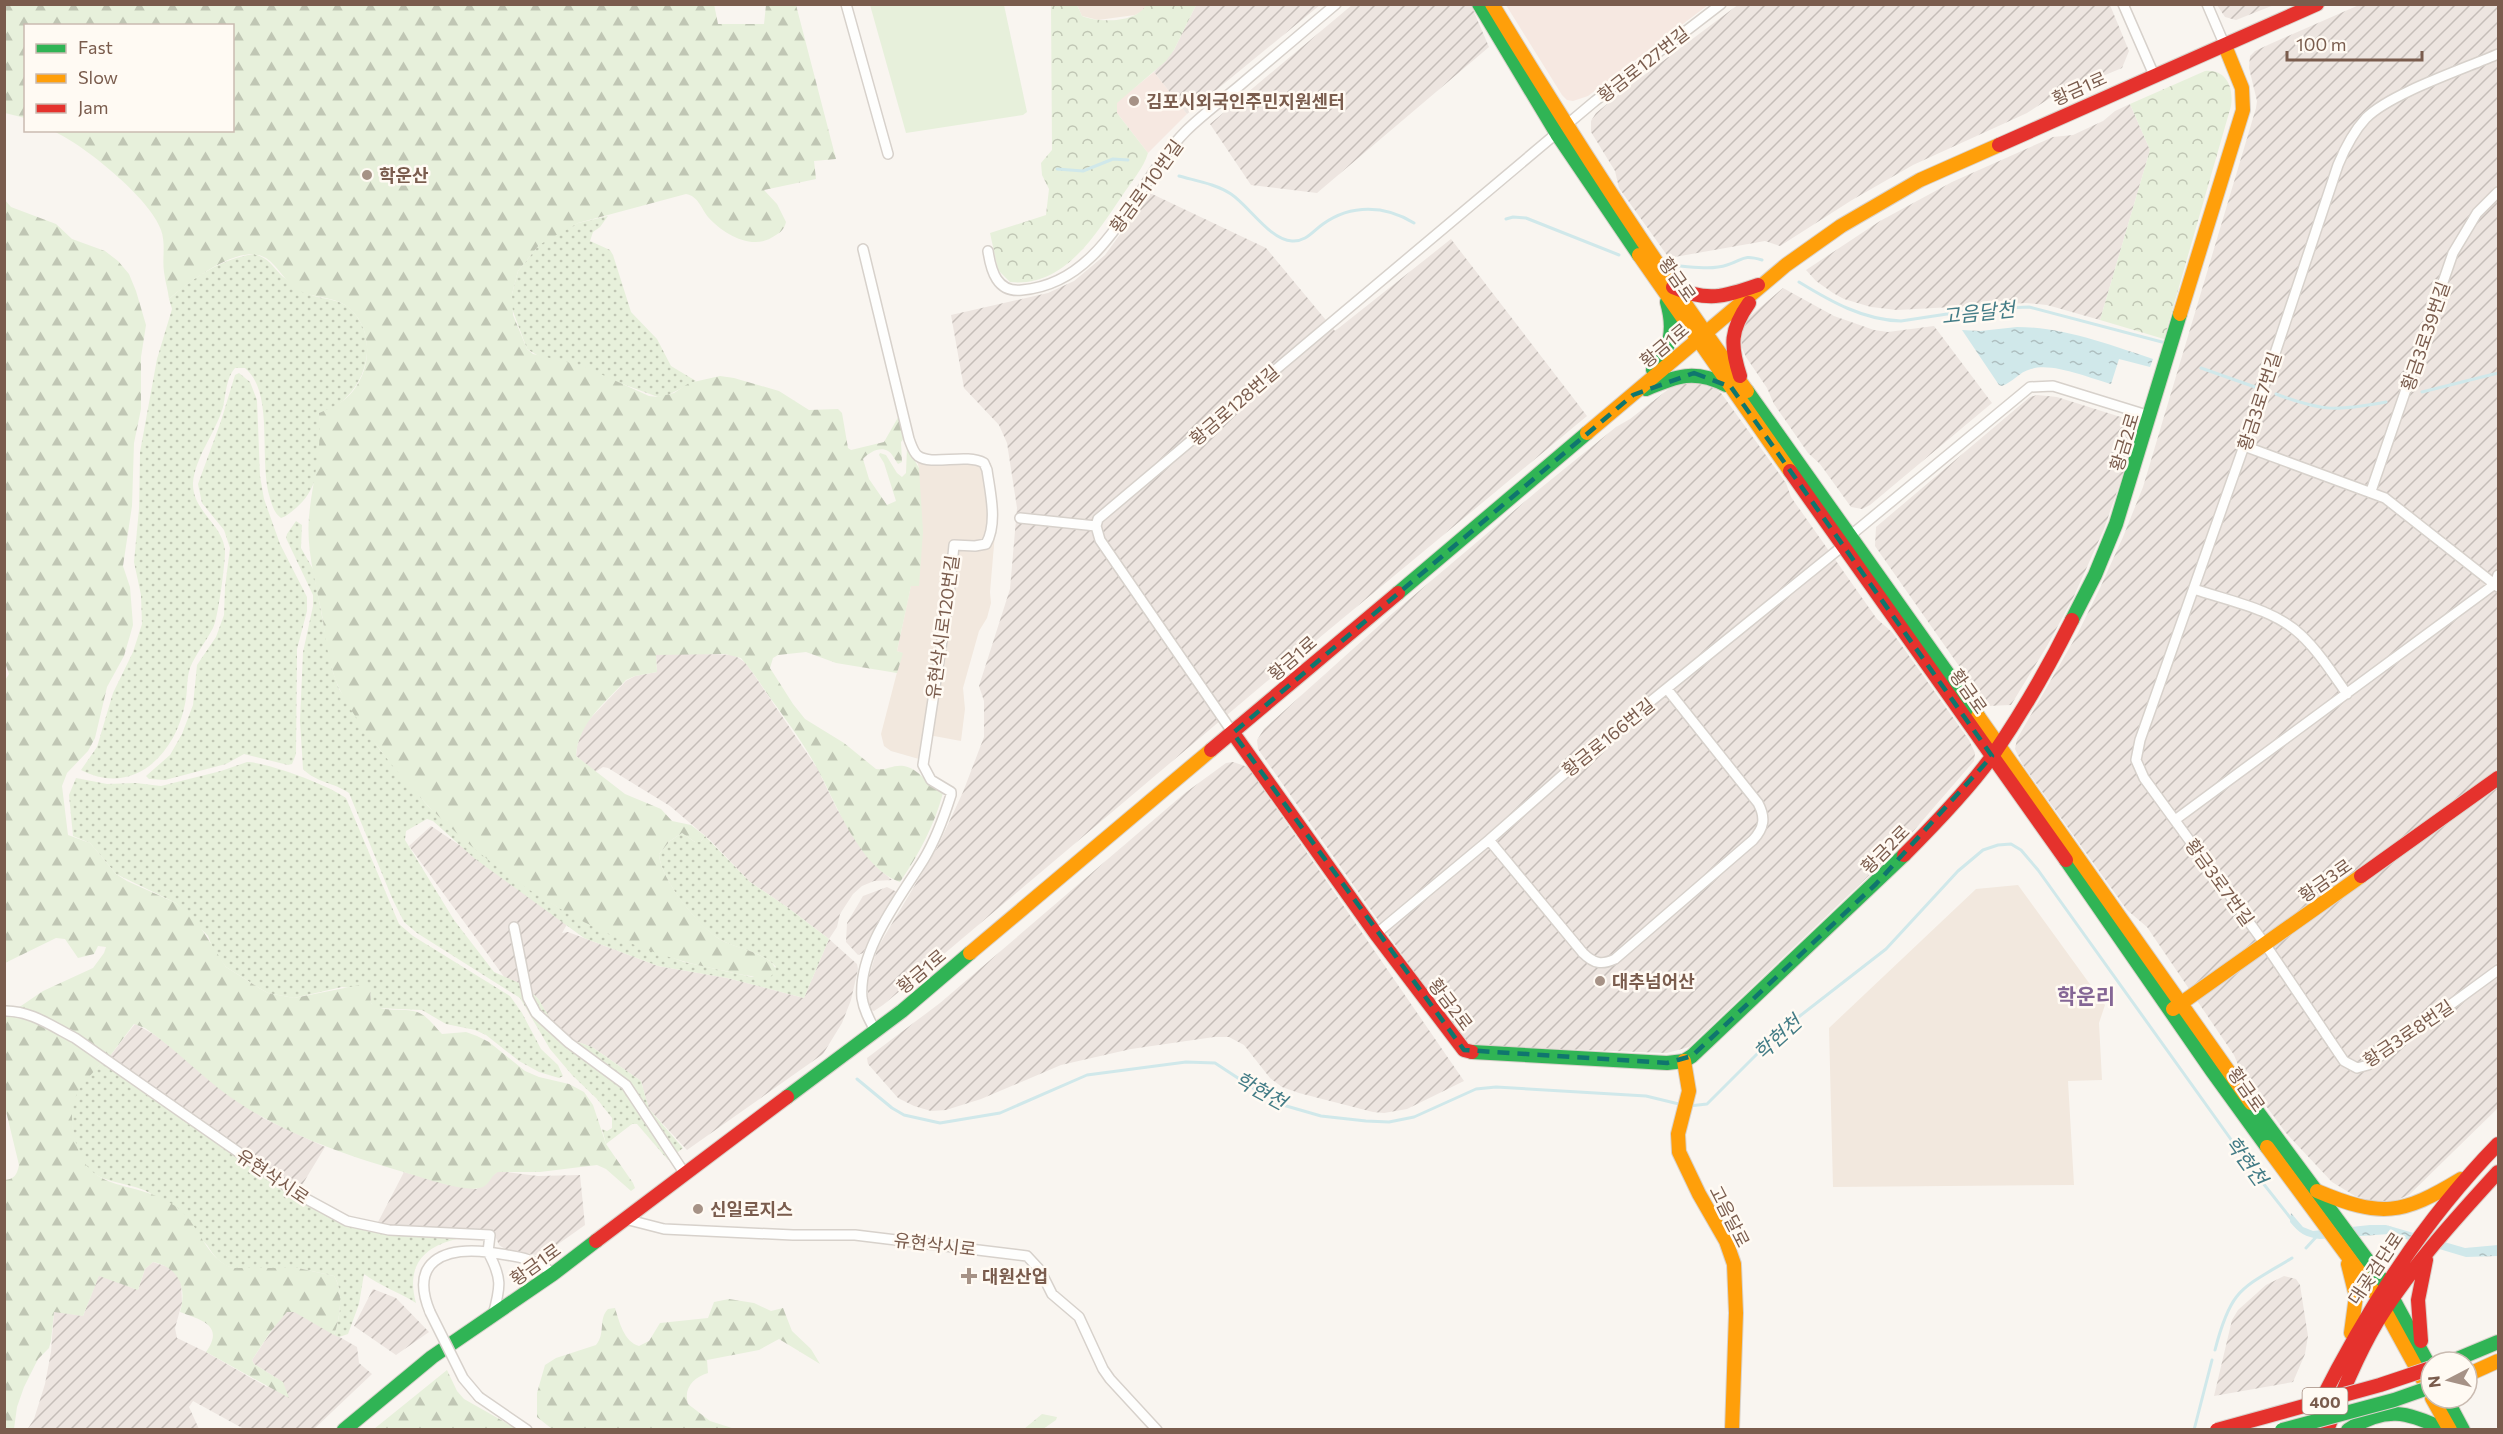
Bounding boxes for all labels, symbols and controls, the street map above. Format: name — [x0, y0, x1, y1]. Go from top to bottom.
street label: 황금로127번길 — [1593, 21, 1693, 107]
legend — [24, 24, 234, 132]
scale bar — [2287, 24, 2422, 62]
text: 100 m — [2296, 33, 2346, 55]
text: Fast — [78, 36, 113, 58]
text: Slow — [78, 66, 118, 88]
street label: 황금1로 — [2048, 66, 2110, 110]
place label: 김포시외국인주민지원센터 — [1146, 90, 1345, 112]
marker: 김포시외국인주민지원센터 — [1127, 94, 1141, 108]
text: Jam — [78, 96, 108, 118]
street label: 황금로110번길 — [1105, 135, 1187, 237]
place label: 학운산 — [379, 164, 429, 186]
marker: 학운산 — [360, 168, 374, 182]
street label: 황금로 — [1655, 252, 1701, 306]
street label: 황금3로39번길 — [2396, 278, 2454, 394]
water label: 고음달천 — [1940, 296, 2018, 328]
street label: 황금1로 — [1635, 318, 1693, 372]
street label: 황금3로7번길 — [2233, 349, 2285, 453]
street label: 황금로128번길 — [1185, 360, 1283, 450]
street label: 황금2로 — [2105, 410, 2143, 474]
street label: 유현삭시로120번길 — [921, 554, 963, 700]
street label: 황금1로 — [1263, 631, 1321, 685]
street label: 황금로 — [1946, 664, 1992, 718]
street label: 황금로166번길 — [1557, 693, 1659, 781]
street label: 황금2로 — [1856, 820, 1914, 878]
street label: 황금3로7번길 — [2181, 834, 2259, 930]
street label: 황금3로 — [2294, 854, 2356, 906]
street label: 황금1로 — [892, 944, 950, 998]
place label: 대추넘어산 — [1612, 970, 1695, 992]
street label: 황금2로 — [1424, 974, 1478, 1034]
marker: 대추넘어산 — [1593, 974, 1607, 988]
district label: 학운리 — [2057, 983, 2115, 1008]
street label: 황금3로8번길 — [2359, 995, 2457, 1071]
water label: 학현천 — [1748, 1008, 1807, 1064]
street label: 황금로 — [2224, 1062, 2270, 1116]
water label: 학현천 — [1231, 1066, 1293, 1115]
water label: 학현천 — [2221, 1131, 2274, 1191]
street label: 유현삭시로 — [233, 1144, 313, 1208]
street label: 고음달로 — [1705, 1181, 1755, 1251]
place label: 신일로지스 — [710, 1198, 793, 1220]
marker: 신일로지스 — [691, 1202, 705, 1216]
street label: 유현삭시로 — [893, 1228, 977, 1260]
street label: 대곶검단로 — [2343, 1228, 2407, 1308]
street label: 황금1로 — [505, 1238, 565, 1290]
place label: 대원산업 — [982, 1265, 1048, 1287]
marker: 대원산업 — [960, 1267, 978, 1285]
north arrow — [2419, 1350, 2479, 1410]
text: N — [2423, 1375, 2444, 1389]
road number: 400 — [2302, 1388, 2348, 1414]

